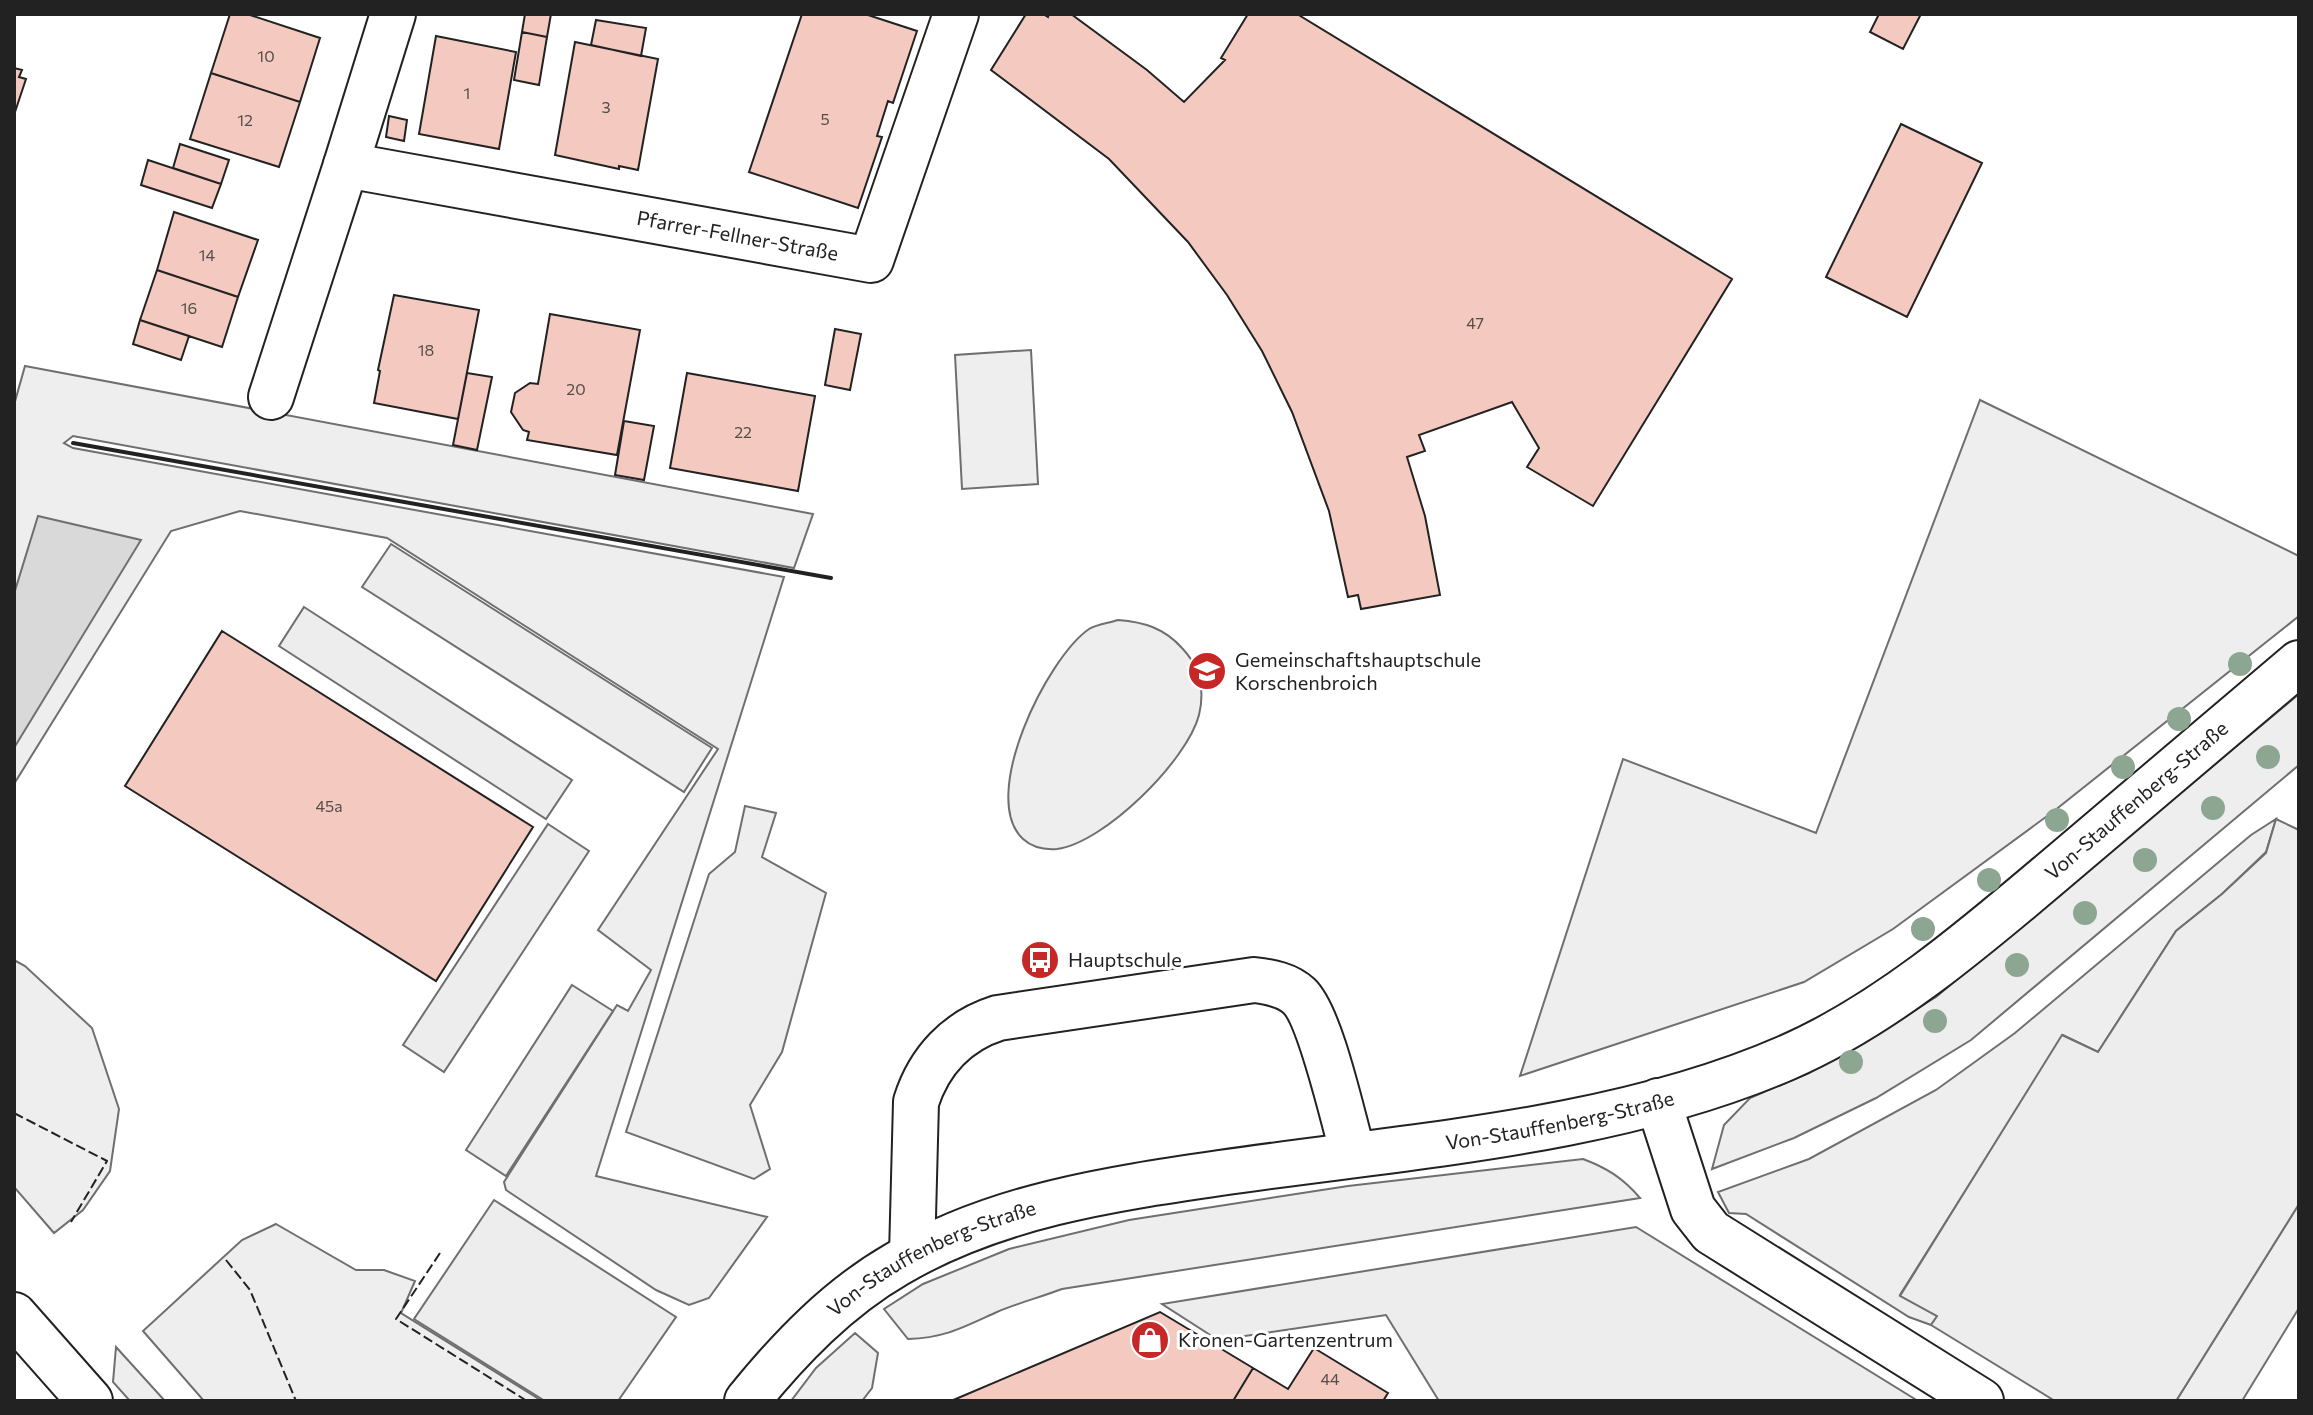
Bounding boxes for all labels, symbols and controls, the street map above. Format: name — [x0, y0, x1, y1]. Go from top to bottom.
house number: 10 — [257, 46, 275, 65]
house number: 1 — [464, 83, 470, 102]
house number: 3 — [601, 97, 611, 116]
house number: 5 — [820, 109, 830, 128]
house number: 12 — [237, 110, 253, 129]
street label: Pfarrer-Fellner-Straße — [635, 205, 840, 265]
house number: 14 — [199, 245, 216, 264]
house number: 16 — [181, 298, 197, 317]
house number: 47 — [1466, 313, 1484, 332]
house number: 18 — [418, 340, 434, 359]
house number: 20 — [566, 379, 586, 398]
house number: 22 — [734, 422, 752, 441]
place label: Gemeinschaftshauptschule Korschenbroich — [1235, 647, 1481, 694]
school or university icon: Gemeinschaftshauptschule Korschenbroich — [1186, 650, 1228, 692]
street label: Von-Stauffenberg-Straße — [2040, 715, 2232, 884]
house number: 45a — [315, 796, 343, 815]
bus stop icon: Hauptschule — [1019, 939, 1061, 981]
place label: Hauptschule — [1068, 947, 1182, 971]
street label: Von-Stauffenberg-Straße — [1444, 1085, 1676, 1154]
street label: Von-Stauffenberg-Straße — [822, 1195, 1038, 1321]
shop icon: Kronen-Gartenzentrum — [1129, 1319, 1171, 1361]
place label: Kronen-Gartenzentrum — [1178, 1327, 1393, 1351]
house number: 44 — [1320, 1369, 1340, 1388]

